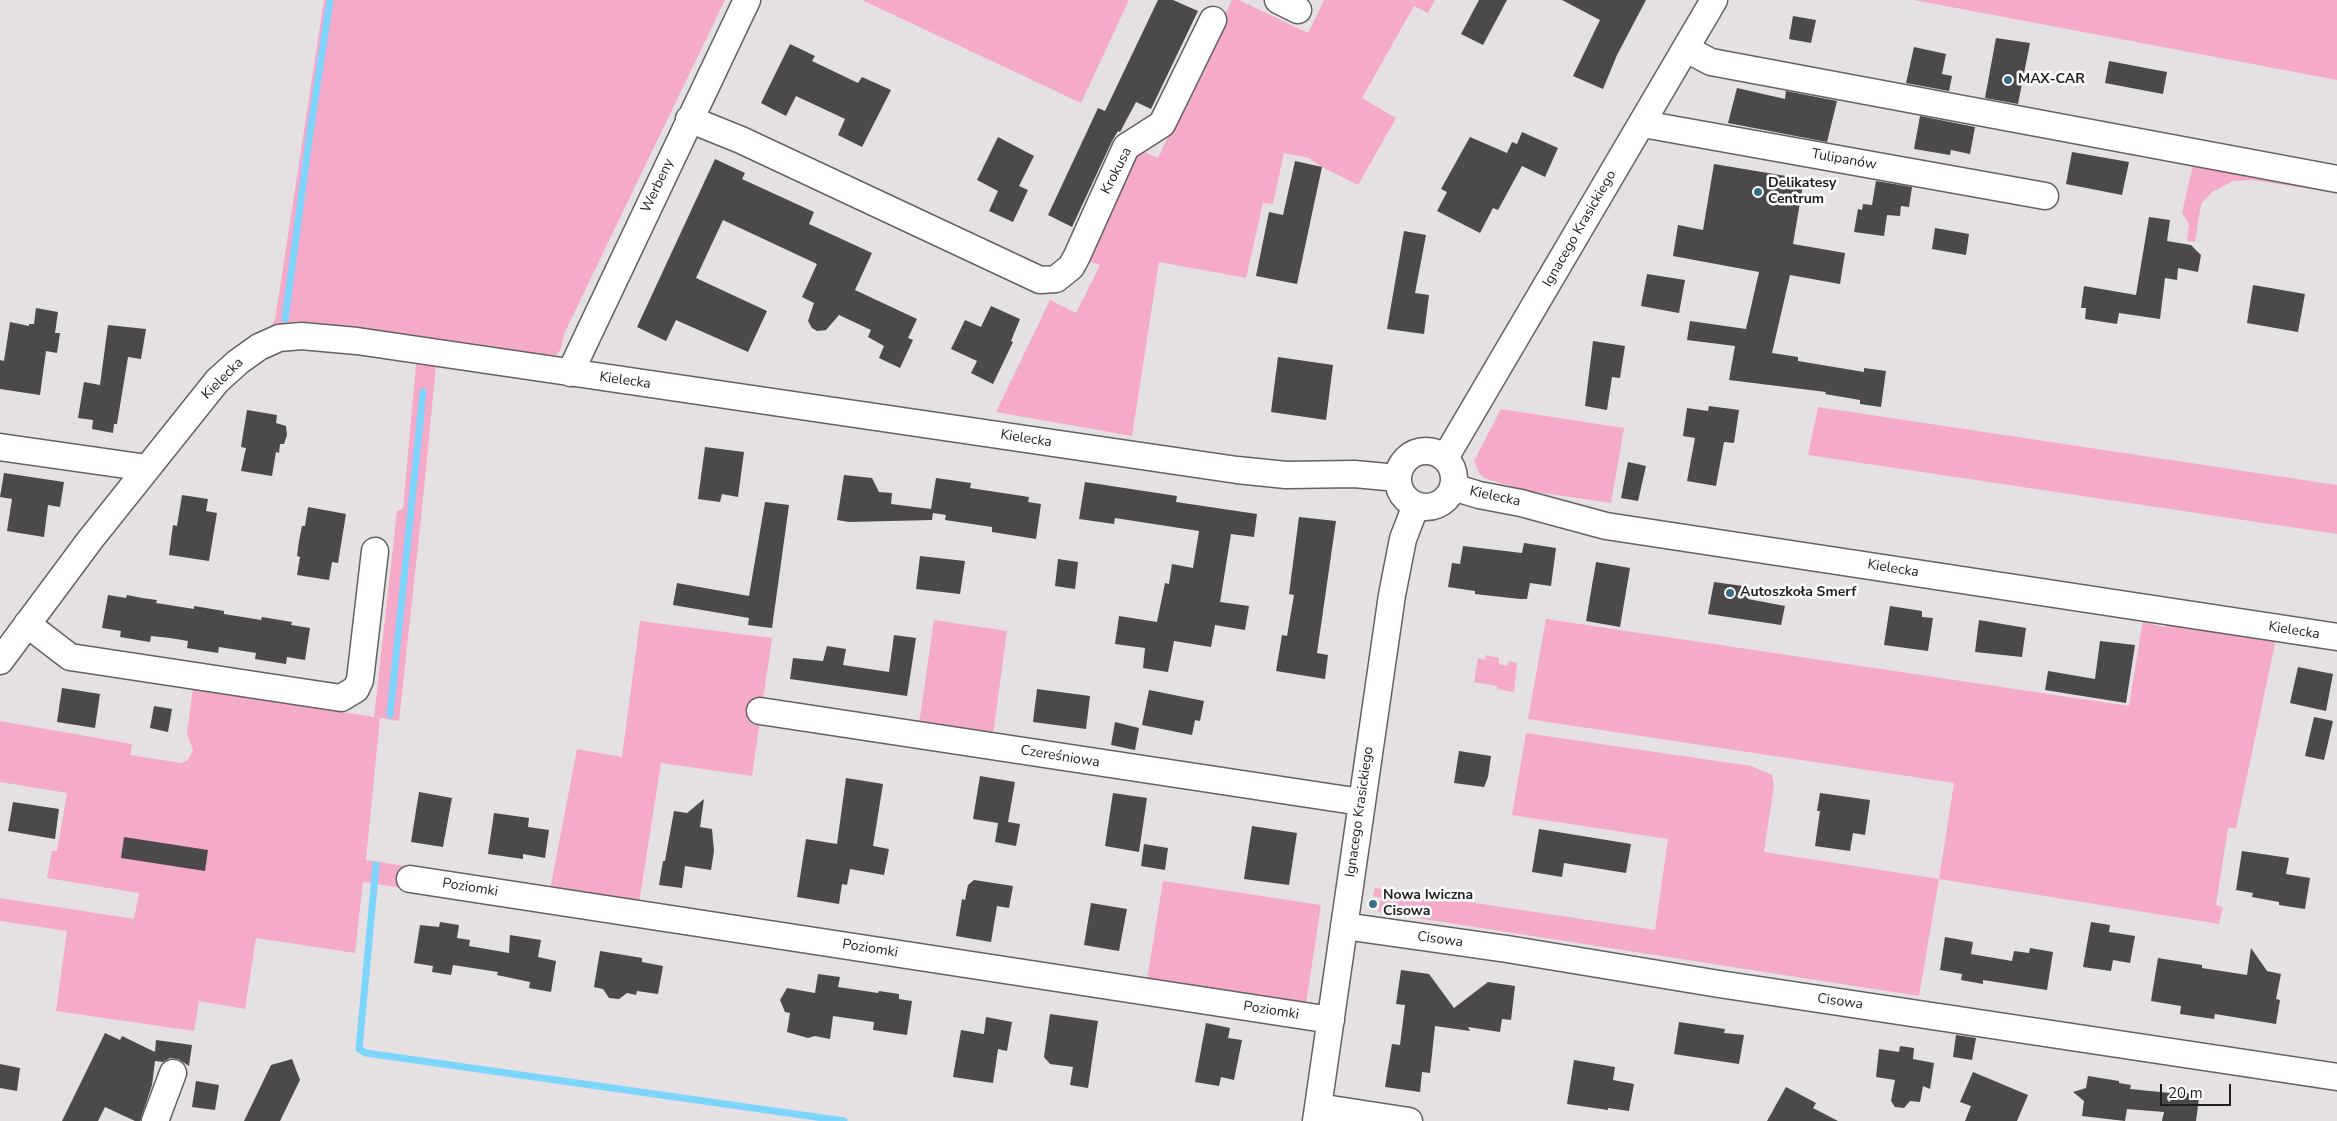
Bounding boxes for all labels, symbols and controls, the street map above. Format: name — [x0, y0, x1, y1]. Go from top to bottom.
place label: MAX-CAR — [2018, 72, 2085, 88]
marker: MAX-CAR — [2002, 74, 2014, 86]
street label: Krokusa — [1098, 145, 1136, 197]
street label: Tulipanów — [1810, 146, 1878, 174]
street label: Werbeny — [638, 156, 678, 216]
street label: Ignacego Krasickiego — [1540, 168, 1620, 290]
place label: Delikatesy Centrum — [1768, 176, 1836, 208]
marker: Delikatesy Centrum — [1752, 186, 1764, 198]
street label: Kielecka — [199, 355, 247, 403]
street label: Kielecka — [598, 369, 652, 393]
street label: Kielecka — [999, 427, 1053, 451]
street label: Kielecka — [1468, 483, 1522, 511]
street label: Kielecka — [1866, 557, 1920, 581]
place label: Autoszkoła Smerf — [1740, 585, 1856, 601]
marker: Autoszkoła Smerf — [1724, 587, 1736, 599]
street label: Kielecka — [2267, 619, 2321, 643]
street label: Czereśniowa — [1019, 742, 1101, 772]
street label: Ignacego Krasickiego — [1343, 746, 1377, 878]
street label: Poziomki — [441, 875, 499, 901]
place label: Nowa Iwiczna Cisowa — [1383, 888, 1473, 920]
marker: Nowa Iwiczna Cisowa — [1367, 898, 1379, 910]
street label: Cisowa — [1416, 928, 1464, 952]
street label: Poziomki — [841, 936, 899, 962]
street label: Cisowa — [1816, 990, 1864, 1014]
street label: Poziomki — [1242, 998, 1300, 1024]
scale bar — [2162, 1074, 2233, 1106]
text: 20 m — [2168, 1083, 2203, 1103]

